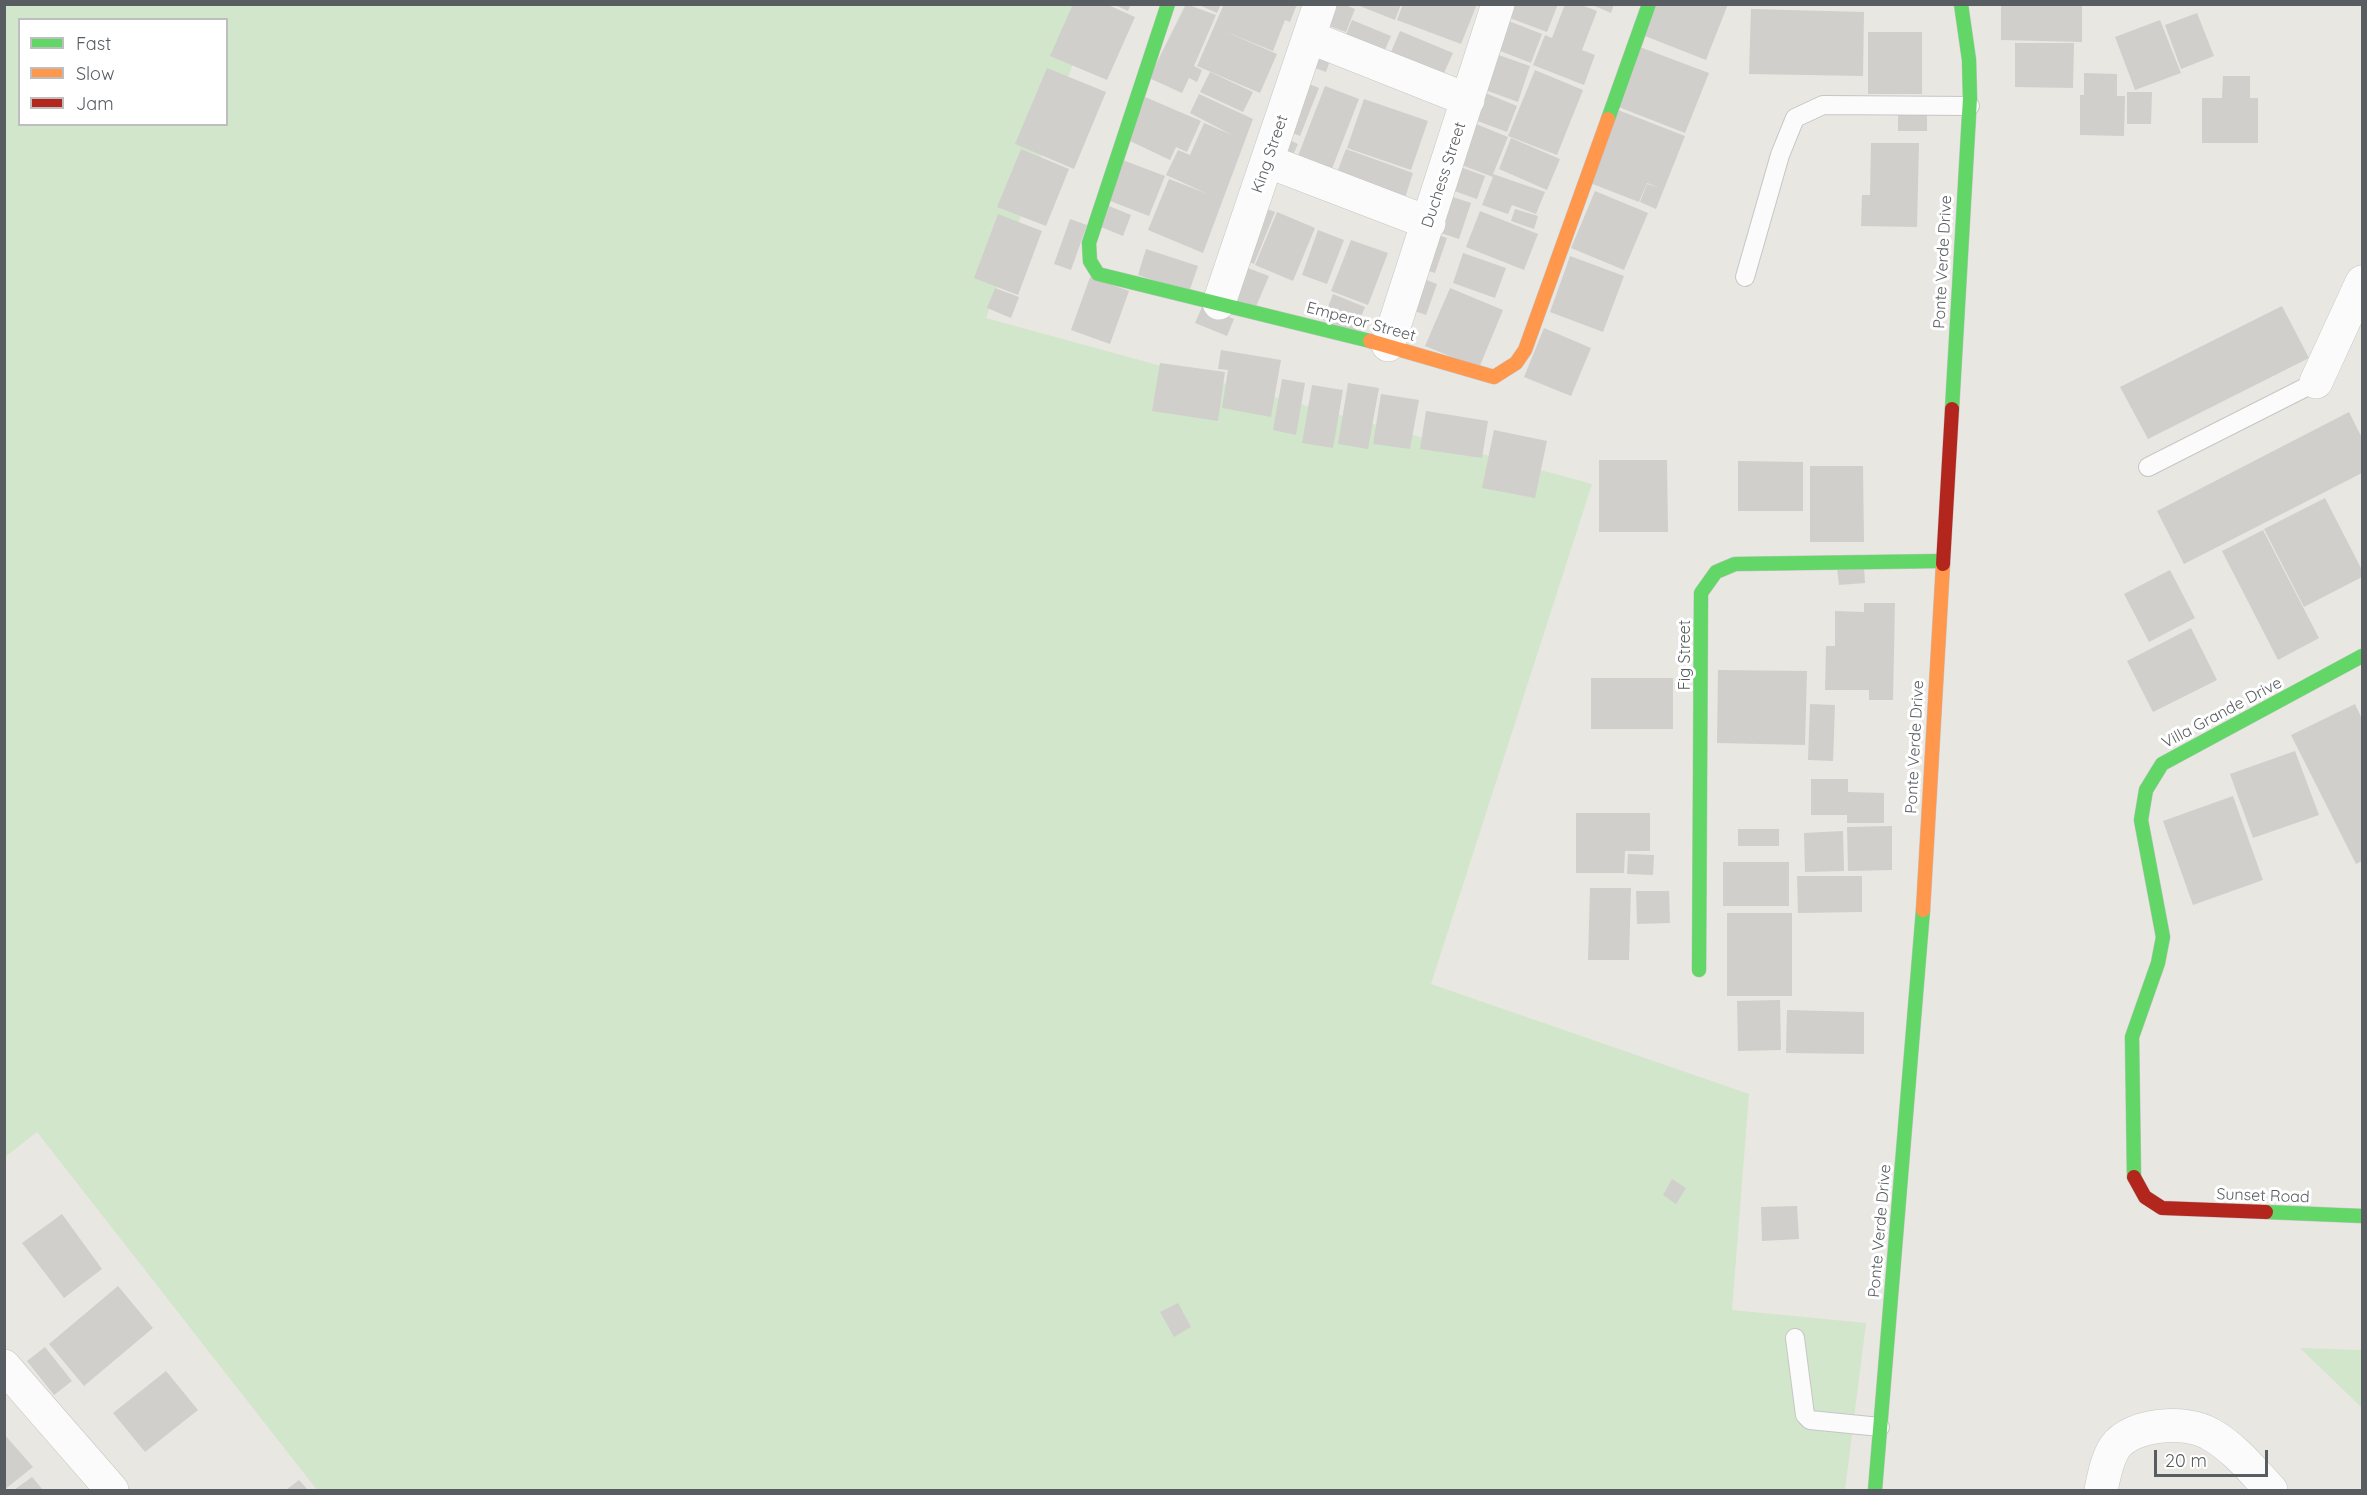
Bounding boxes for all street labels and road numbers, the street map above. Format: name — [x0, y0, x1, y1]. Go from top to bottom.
street label: King Street — [1248, 112, 1292, 196]
street label: Duchess Street — [1418, 120, 1470, 230]
street label: Ponte Verde Drive — [1930, 195, 1956, 329]
street label: Emperor Street — [1304, 298, 1418, 346]
street label: Fig Street — [1675, 620, 1695, 690]
street label: Villa Grande Drive — [2159, 673, 2285, 753]
street label: Ponte Verde Drive — [1902, 680, 1928, 814]
street label: Ponte Verde Drive — [1865, 1164, 1895, 1298]
street label: Sunset Road — [2216, 1185, 2310, 1207]

